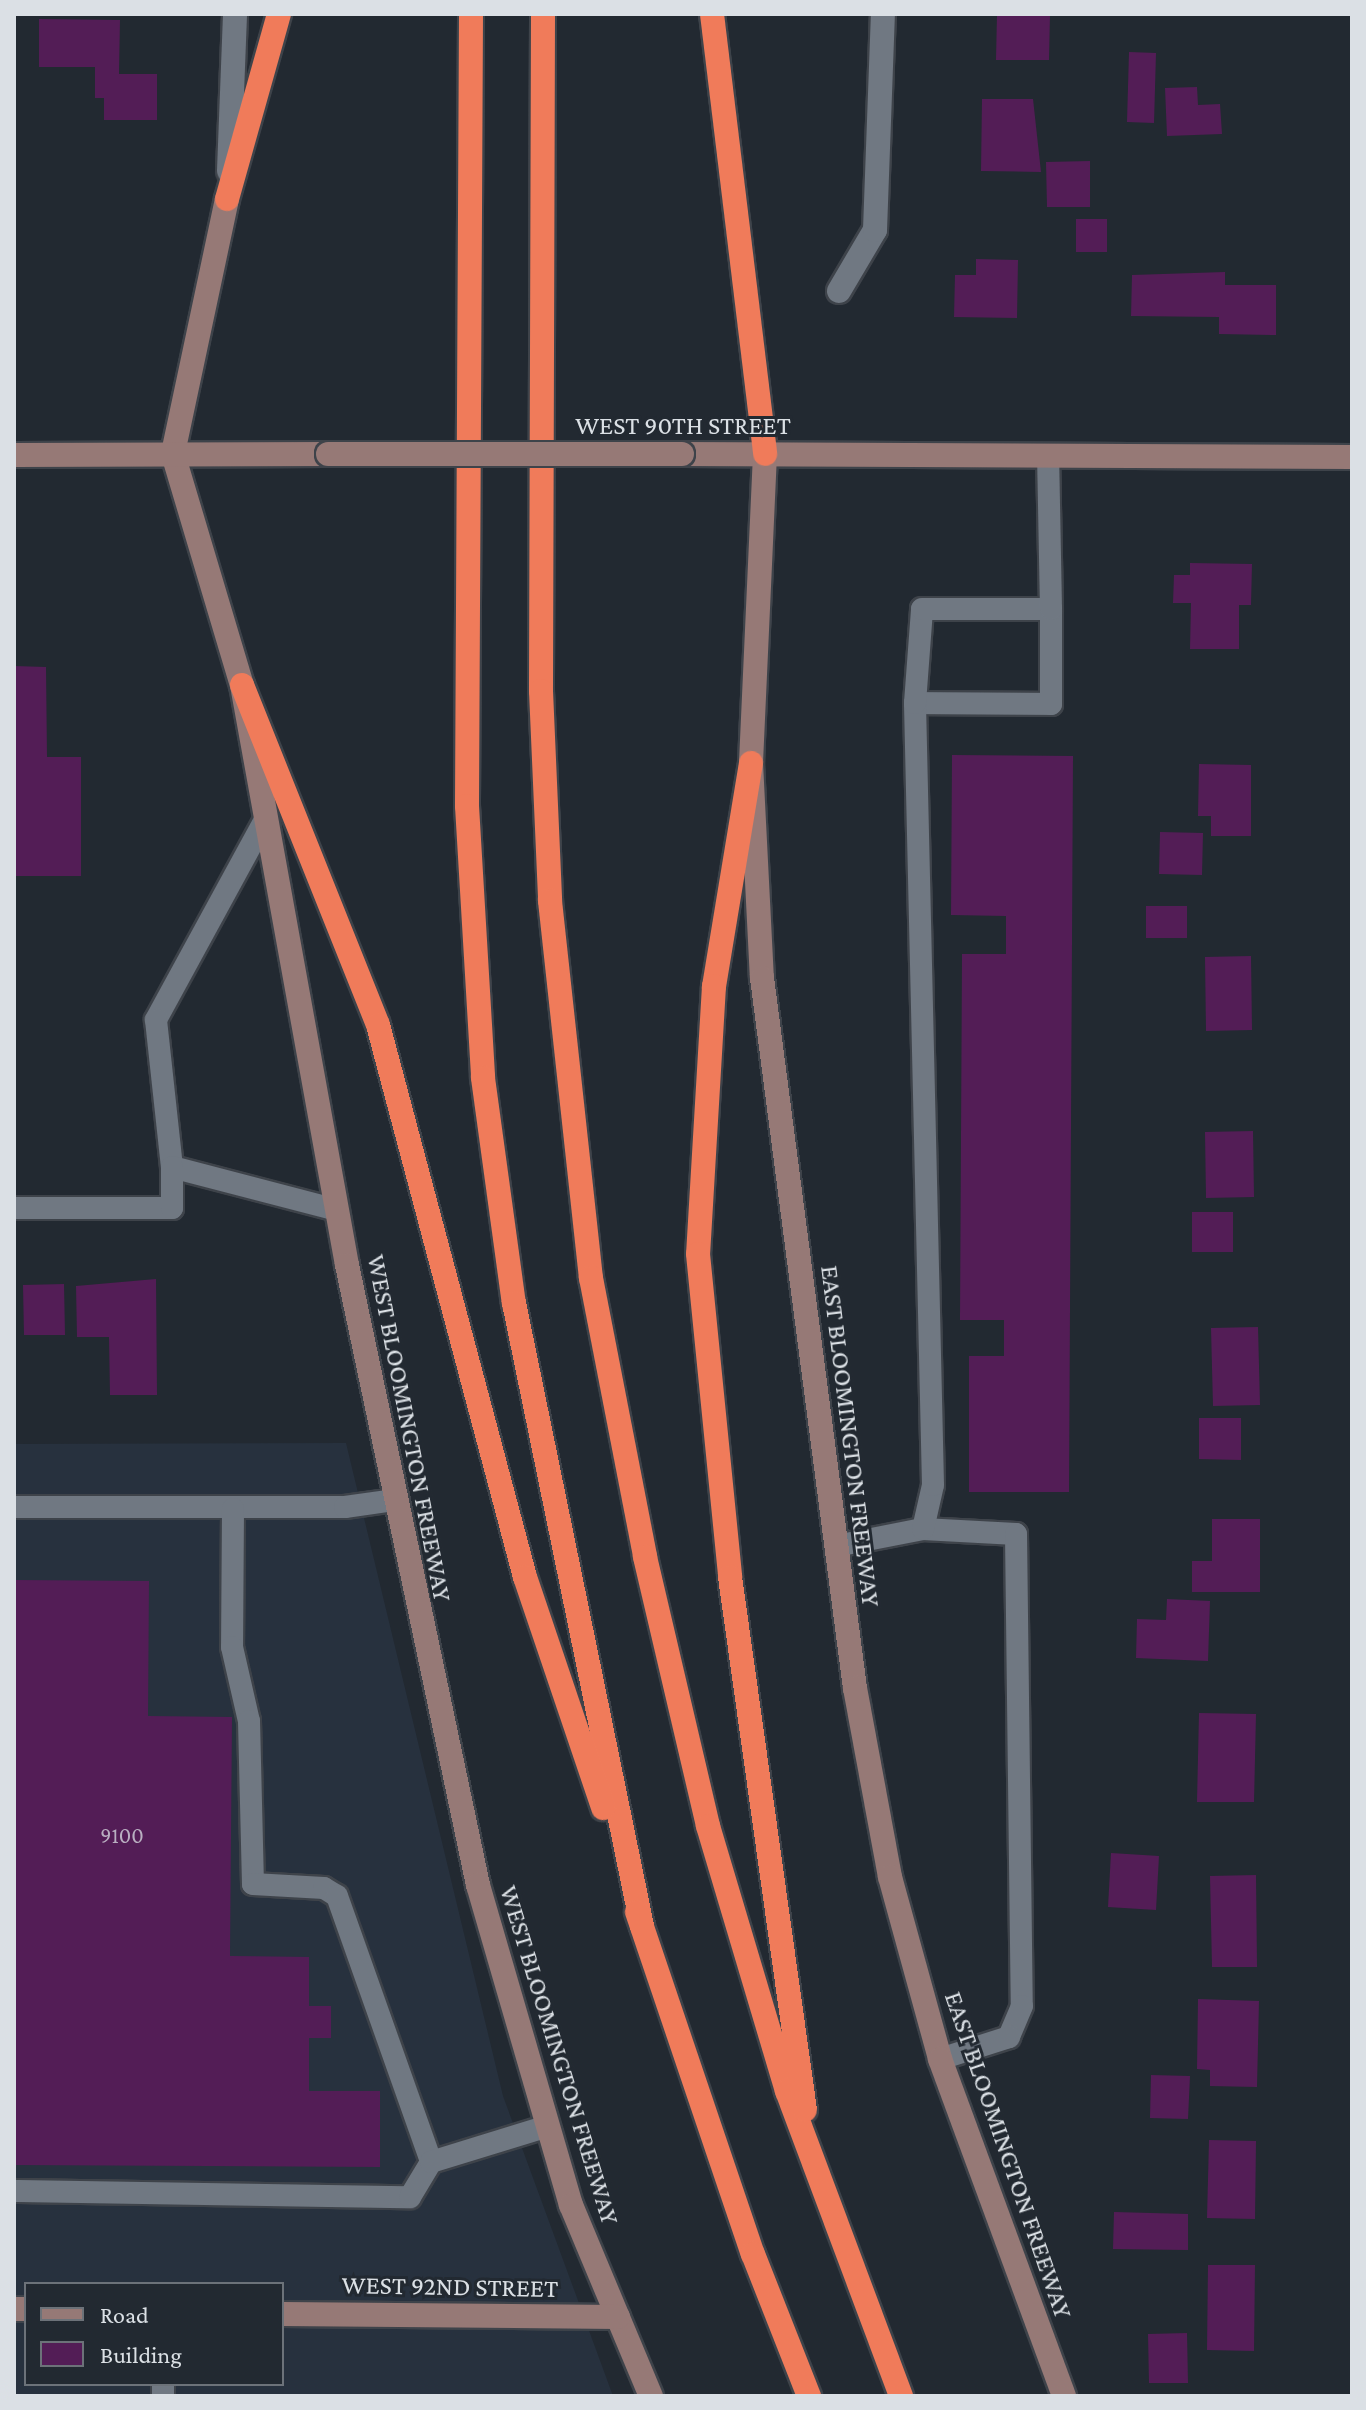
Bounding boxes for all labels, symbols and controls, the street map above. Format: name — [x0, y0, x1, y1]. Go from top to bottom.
street label: WEST 90TH STREET — [575, 410, 791, 442]
street label: WEST BLOOMINGTON FREEWAY — [360, 1252, 458, 1604]
street label: EAST BLOOMINGTON FREEWAY — [814, 1264, 886, 1608]
house number: 9100 — [100, 1823, 144, 1849]
street label: WEST BLOOMINGTON FREEWAY — [493, 1882, 625, 2228]
street label: EAST BLOOMINGTON FREEWAY — [937, 1988, 1079, 2322]
street label: WEST 92ND STREET — [341, 2270, 559, 2304]
legend — [24, 2282, 284, 2386]
text: Road — [100, 2301, 149, 2328]
text: Building — [100, 2341, 182, 2368]

